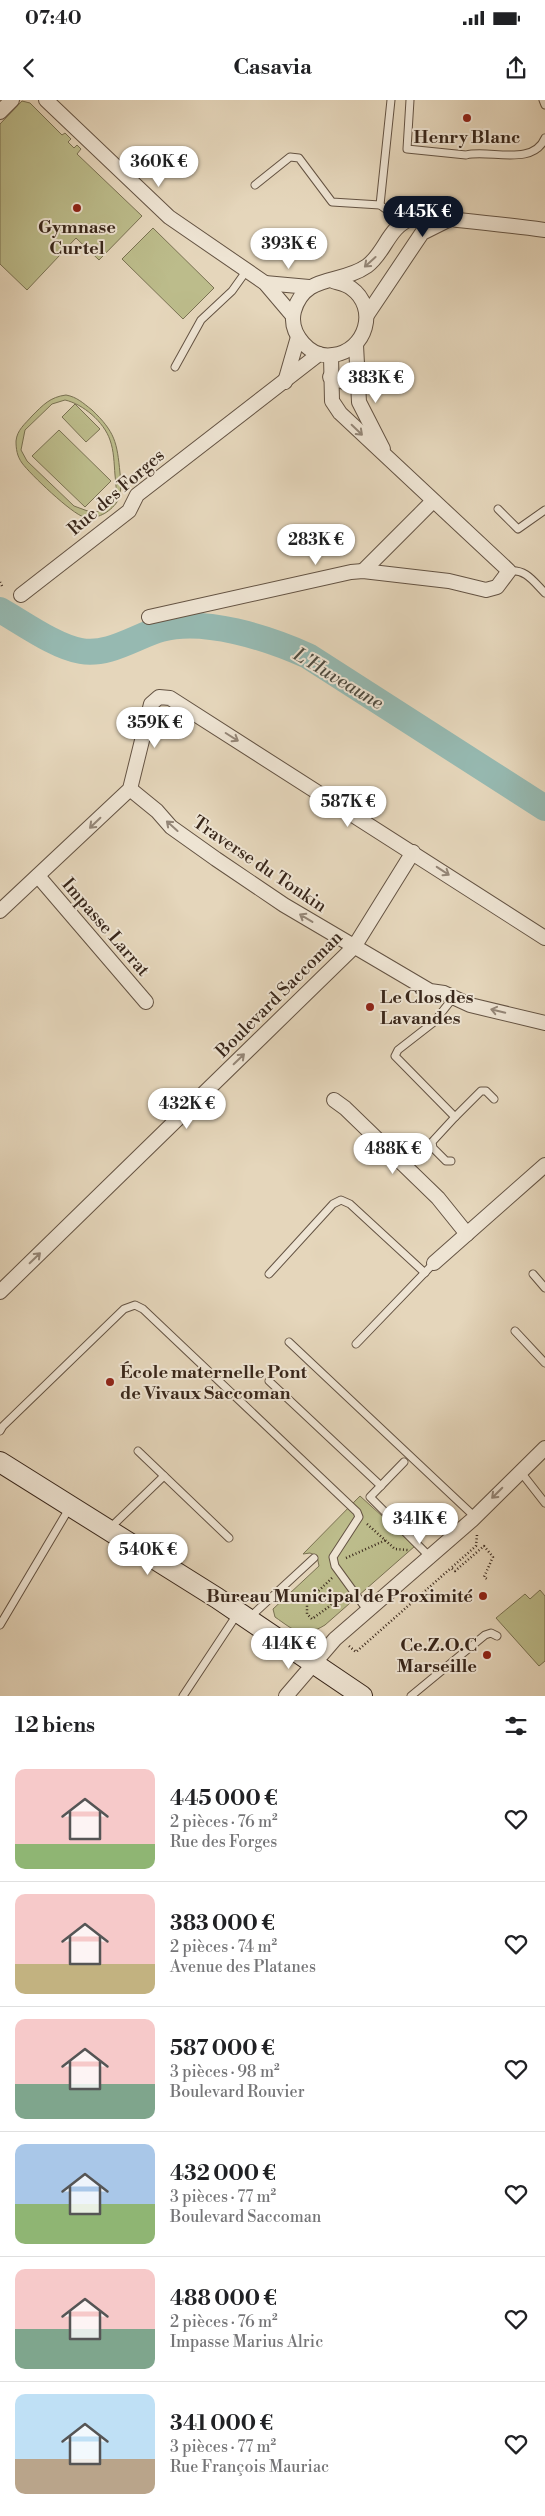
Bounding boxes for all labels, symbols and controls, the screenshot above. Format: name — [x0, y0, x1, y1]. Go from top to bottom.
text: 07:40 — [25, 6, 82, 30]
icon: back — [15, 54, 43, 82]
text: Casavia — [233, 54, 312, 81]
icon: share — [502, 54, 530, 82]
marker: Henry Blanc — [461, 112, 473, 124]
place label: Henry Blanc — [414, 126, 520, 149]
pin: 360K € — [118, 146, 200, 188]
text: 360K € — [130, 152, 188, 172]
pin: 445K € — [382, 196, 464, 238]
marker: Gymnase Curtel — [71, 202, 83, 214]
text: 445K € — [394, 202, 452, 222]
place label: Gymnase Curtel — [38, 216, 116, 260]
pin: 393K € — [248, 228, 330, 270]
text: 393K € — [261, 234, 317, 254]
one-way arrow — [363, 256, 376, 268]
pin: 383K € — [335, 362, 417, 404]
text: 383K € — [348, 368, 404, 388]
one-way arrow — [351, 424, 363, 436]
street label: Rue des Forges — [63, 444, 170, 541]
pin: 283K € — [275, 524, 357, 566]
text: 283K € — [288, 530, 344, 550]
water label: L'Huveaune — [288, 642, 388, 715]
pin: 359K € — [114, 706, 196, 749]
text: 359K € — [127, 713, 183, 733]
one-way arrow — [224, 733, 238, 743]
pin: 587K € — [307, 786, 389, 828]
text: 587K € — [320, 792, 376, 812]
street label: Traverse du Tonkin — [188, 811, 331, 918]
one-way arrow — [88, 817, 101, 829]
one-way arrow — [165, 821, 178, 832]
one-way arrow — [435, 867, 449, 877]
street label: Impasse Larrat — [57, 873, 155, 982]
one-way arrow — [299, 913, 313, 923]
street label: Boulevard Saccoman — [210, 926, 348, 1063]
place label: Le Clos des Lavandes — [380, 986, 474, 1030]
marker: Le Clos des Lavandes — [364, 1001, 376, 1013]
one-way arrow — [490, 1006, 506, 1015]
one-way arrow — [233, 1053, 245, 1065]
pin: 432K € — [146, 1088, 228, 1130]
text: 432K € — [159, 1094, 215, 1114]
pin: 488K € — [352, 1132, 434, 1175]
text: 488K € — [364, 1139, 422, 1159]
one-way arrow — [29, 1252, 41, 1264]
place label: École maternelle Pont de Vivaux Saccoman — [120, 1361, 308, 1405]
marker: École maternelle Pont de Vivaux Saccoman — [104, 1376, 116, 1388]
one-way arrow — [492, 1487, 504, 1499]
pin: 341K € — [379, 1502, 461, 1545]
text: 341K € — [393, 1509, 447, 1529]
pin: 540K € — [107, 1534, 189, 1576]
text: 540K € — [119, 1540, 177, 1560]
place label: Bureau Municipal de Proximité — [206, 1585, 473, 1608]
marker: Bureau Municipal de Proximité — [477, 1590, 489, 1602]
pin: 414K € — [248, 1628, 330, 1670]
text: 414K € — [262, 1634, 316, 1654]
place label: Ce.Z.O.C Marseille — [397, 1634, 477, 1678]
marker: Ce.Z.O.C Marseille — [481, 1649, 493, 1661]
icon: filters — [502, 1712, 530, 1740]
text: 12 biens — [15, 1713, 95, 1739]
text: 445 000 € — [170, 1786, 278, 1812]
icon: home — [55, 1789, 115, 1849]
icon: heart — [502, 1805, 530, 1833]
text: 2 pièces · 76 m² — [170, 1812, 278, 1832]
text: Rue des Forges — [170, 1832, 277, 1852]
text: 383 000 € — [170, 1911, 275, 1937]
icon: home — [55, 1914, 115, 1974]
icon: heart — [502, 1930, 530, 1958]
text: 2 pièces · 74 m² — [170, 1937, 277, 1957]
text: Avenue des Platanes — [170, 1957, 316, 1977]
text: 587 000 € — [170, 2036, 275, 2062]
icon: home — [55, 2039, 115, 2099]
icon: heart — [502, 2055, 530, 2083]
text: 3 pièces · 98 m² — [170, 2062, 280, 2082]
text: Boulevard Rouvier — [170, 2082, 305, 2102]
text: 432 000 € — [170, 2161, 276, 2187]
icon: home — [55, 2164, 115, 2224]
icon: heart — [502, 2180, 530, 2208]
text: 3 pièces · 77 m² — [170, 2187, 276, 2207]
text: Boulevard Saccoman — [170, 2207, 321, 2227]
text: 488 000 € — [170, 2286, 277, 2312]
icon: home — [55, 2289, 115, 2349]
icon: heart — [502, 2305, 530, 2333]
text: 2 pièces · 76 m² — [170, 2312, 278, 2332]
text: Impasse Marius Alric — [170, 2332, 323, 2352]
text: 341 000 € — [170, 2411, 273, 2437]
icon: home — [55, 2414, 115, 2474]
icon: heart — [502, 2430, 530, 2458]
text: 3 pièces · 77 m² — [170, 2437, 276, 2457]
text: Rue François Mauriac — [170, 2457, 329, 2477]

